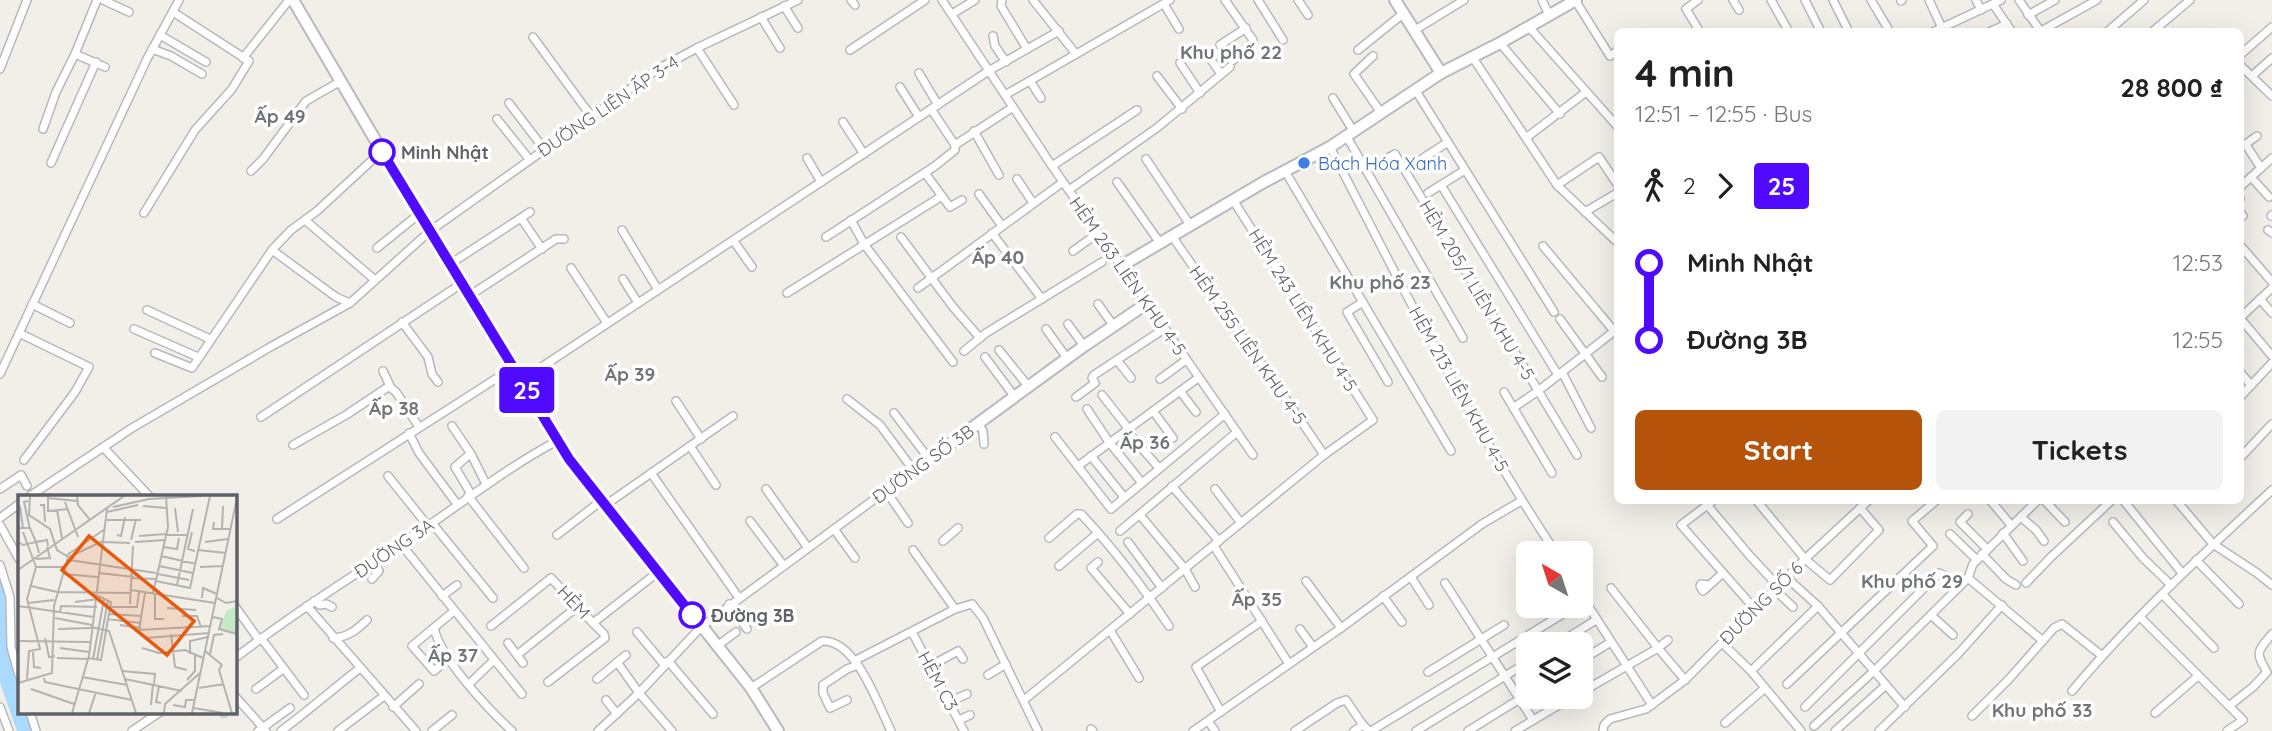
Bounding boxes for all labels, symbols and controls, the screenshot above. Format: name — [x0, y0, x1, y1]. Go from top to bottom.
district label: Khu phố 22 — [1180, 40, 1282, 64]
text: 4 min — [1635, 49, 1735, 97]
street label: ĐƯỜNG LIÊN ẤP 3-4 — [533, 50, 683, 162]
text: 28 800 ₫ — [2120, 71, 2223, 104]
text: 12:51 – 12:55 · Bus — [1635, 99, 1812, 128]
district label: Ấp 49 — [255, 104, 305, 128]
marker: Minh Nhật — [369, 139, 395, 165]
place label: Minh Nhật — [401, 141, 489, 164]
place label: Bách Hóa Xanh — [1318, 152, 1447, 175]
marker: Bách Hóa Xanh — [1296, 155, 1312, 171]
icon: walk — [1635, 167, 1673, 205]
icon: forward — [1706, 167, 1744, 205]
text: 2 — [1683, 171, 1696, 200]
text: 25 — [1768, 171, 1795, 201]
street label: HẺM 263 LIÊN KHU 4-5 — [1065, 192, 1191, 360]
street label: HẺM 205/1 LIÊN KHU 4-5 — [1414, 196, 1540, 384]
street label: HẺM 243 LIÊN KHU 4-5 — [1243, 224, 1363, 396]
district label: Ấp 40 — [972, 245, 1024, 269]
text: Minh Nhật — [1687, 246, 1814, 279]
text: 12:53 — [2173, 248, 2223, 277]
street label: HẺM 255 LIÊN KHU 4-5 — [1184, 261, 1312, 429]
district label: Khu phố 23 — [1329, 270, 1431, 294]
street label: HẺM 213 LIÊN KHU 4-5 — [1404, 302, 1514, 476]
text: Đường 3B — [1687, 323, 1807, 356]
text: 12:55 — [2172, 325, 2223, 354]
district label: Ấp 39 — [605, 362, 655, 386]
line badge: 25 — [496, 367, 558, 413]
text: 25 — [513, 375, 541, 405]
district label: Ấp 38 — [369, 396, 419, 420]
button: Start — [1635, 410, 1922, 490]
button: Tickets — [1936, 410, 2223, 490]
street label: ĐƯỜNG SỐ 3B — [868, 419, 978, 509]
district label: Ấp 36 — [1120, 430, 1170, 454]
inset map — [18, 495, 236, 714]
street label: ĐƯỜNG 3A — [350, 513, 439, 583]
north arrow — [1516, 541, 1592, 618]
map controls — [1516, 541, 1593, 709]
street label: ĐƯỜNG SỐ 6 — [1714, 556, 1808, 650]
district label: Khu phố 29 — [1861, 569, 1963, 593]
street label: HẺM — [553, 580, 595, 624]
district label: Ấp 35 — [1232, 587, 1282, 611]
marker: Đường 3B — [679, 602, 705, 628]
place label: Đường 3B — [710, 604, 795, 627]
button: layers — [1516, 632, 1593, 709]
district label: Ấp 37 — [428, 643, 478, 667]
street label: HẺM C3 — [913, 647, 963, 715]
district label: Khu phố 33 — [1992, 698, 2092, 722]

